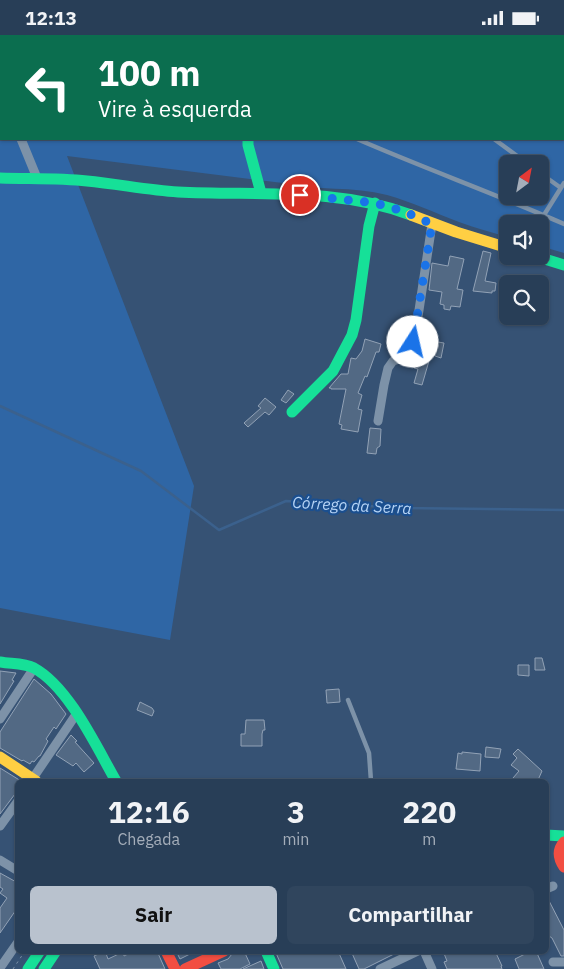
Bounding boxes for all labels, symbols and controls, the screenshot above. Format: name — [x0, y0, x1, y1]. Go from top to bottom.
text: 12:13 — [25, 6, 77, 30]
text: 100 m — [98, 50, 201, 96]
icon: left — [15, 55, 80, 120]
text: Vire à esquerda — [98, 94, 252, 123]
north arrow — [499, 155, 549, 205]
map controls — [499, 155, 549, 325]
pin — [279, 174, 321, 216]
icon: arrive — [286, 181, 314, 209]
button: sound — [499, 215, 549, 265]
button: search — [499, 275, 549, 325]
position arrow — [386, 315, 438, 367]
water label: Córrego da Serra — [292, 492, 412, 518]
text: 12:16 — [108, 792, 190, 831]
text: 3 — [287, 792, 305, 831]
text: 220 — [402, 792, 456, 831]
text: Chegada — [117, 829, 180, 849]
text: min — [282, 829, 309, 849]
text: m — [422, 829, 436, 849]
button: Sair — [30, 886, 277, 944]
button: Compartilhar — [287, 886, 534, 944]

